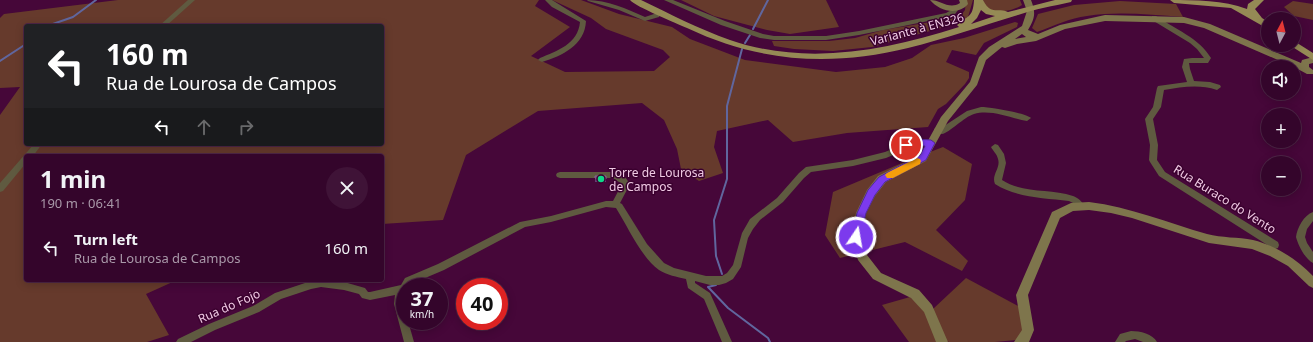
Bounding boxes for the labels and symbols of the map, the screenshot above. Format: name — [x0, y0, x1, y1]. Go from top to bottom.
street label: Variante à EN326 — [868, 8, 966, 50]
north arrow — [1261, 12, 1301, 52]
pin — [889, 128, 923, 162]
street label: Rua Buraco do Vento — [1170, 161, 1280, 237]
place label: Torre de Lourosa de Campos — [609, 164, 704, 195]
marker: Torre de Lourosa de Campos — [596, 174, 606, 184]
position arrow — [835, 216, 877, 258]
speed limit sign: 40 — [456, 278, 508, 330]
street label: Rua do Fojo — [195, 285, 263, 327]

